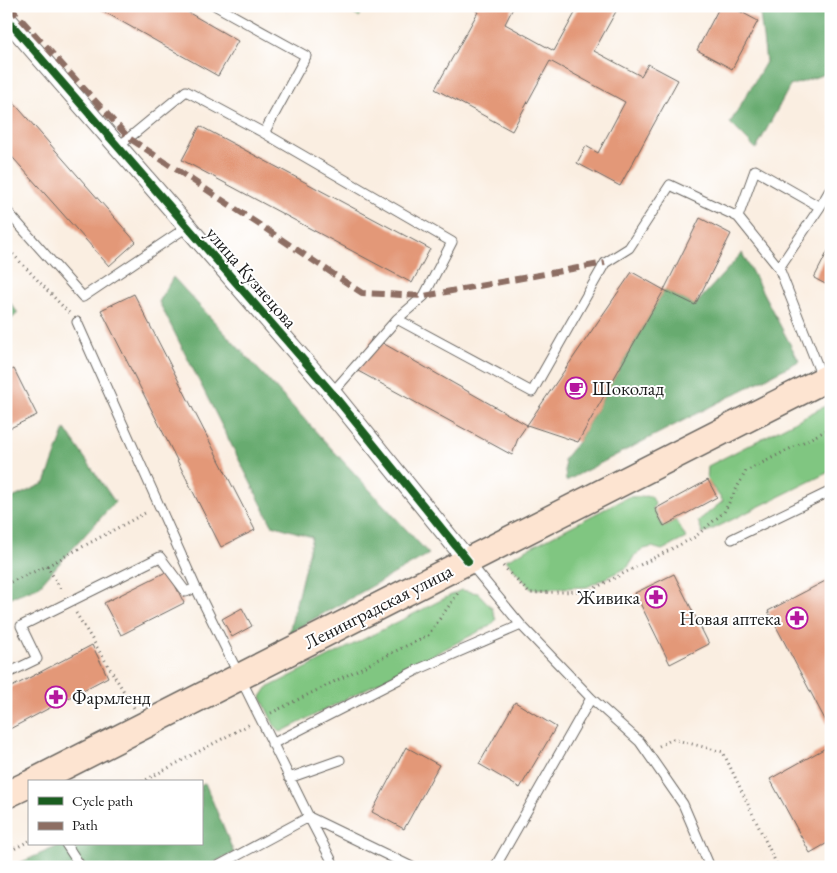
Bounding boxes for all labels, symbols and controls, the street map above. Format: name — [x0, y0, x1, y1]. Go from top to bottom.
street label: улица Кузнецова — [200, 221, 303, 334]
cafe icon: Шоколад — [564, 376, 588, 400]
place label: Шоколад — [592, 376, 664, 401]
street label: Ленинградская улица — [300, 558, 457, 655]
place label: Живика — [576, 585, 640, 610]
pharmacy icon: Живика — [644, 585, 668, 609]
place label: Новая аптека — [680, 606, 781, 631]
pharmacy icon: Новая аптека — [785, 606, 809, 630]
pharmacy icon: Фармленд — [44, 685, 68, 709]
place label: Фармленд — [72, 685, 151, 710]
legend — [28, 780, 202, 846]
text: Cycle path — [72, 791, 134, 810]
text: Path — [72, 815, 98, 834]

